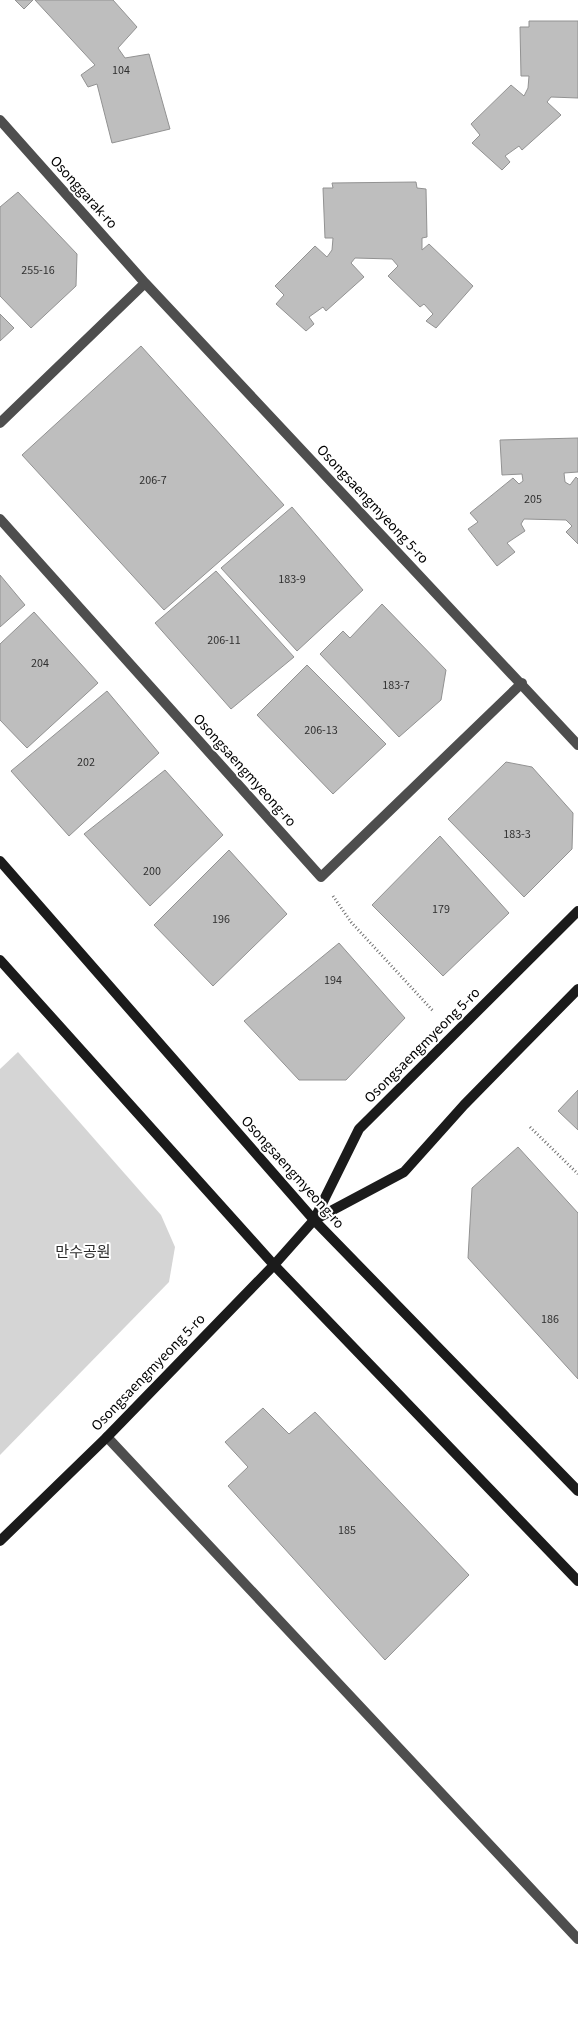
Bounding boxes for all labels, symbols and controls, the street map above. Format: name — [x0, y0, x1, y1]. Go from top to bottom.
house number: 104 — [112, 62, 130, 79]
street label: Osonggarak-ro — [45, 151, 122, 234]
house number: 255-16 — [21, 262, 55, 279]
street label: Osongsaengmyeong 5-ro — [312, 440, 434, 569]
house number: 206-7 — [139, 472, 167, 489]
house number: 205 — [524, 491, 542, 508]
house number: 183-9 — [278, 571, 306, 588]
house number: 206-11 — [207, 632, 241, 649]
house number: 204 — [31, 655, 49, 672]
house number: 183-7 — [382, 677, 410, 694]
street label: Osongsaengmyeong-ro — [188, 709, 301, 832]
house number: 206-13 — [304, 722, 338, 739]
house number: 202 — [77, 754, 95, 771]
house number: 183-3 — [503, 826, 531, 843]
house number: 200 — [143, 863, 161, 880]
house number: 179 — [432, 901, 450, 918]
house number: 196 — [212, 911, 230, 928]
house number: 194 — [324, 972, 342, 989]
street label: Osongsaengmyeong 5-ro — [360, 983, 485, 1108]
street label: Osongsaengmyeong-ro — [236, 1111, 349, 1234]
park label: 만수공원 — [55, 1242, 111, 1263]
street label: Osongsaengmyeong 5-ro — [87, 1309, 210, 1436]
house number: 186 — [541, 1311, 559, 1328]
house number: 185 — [338, 1522, 356, 1539]

